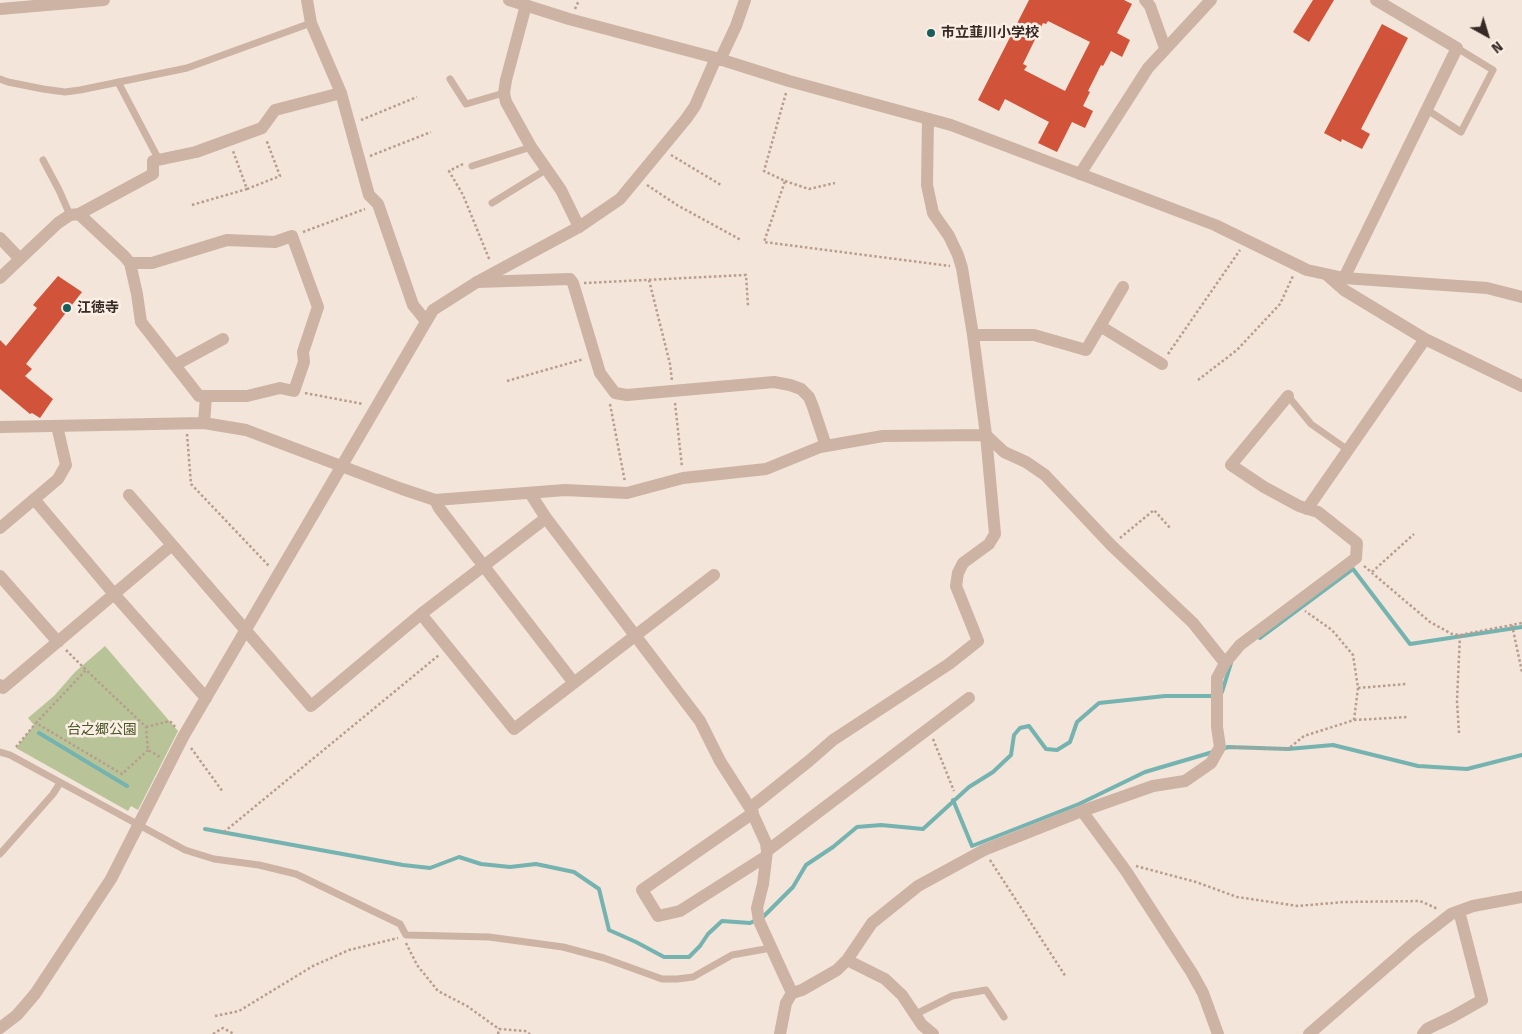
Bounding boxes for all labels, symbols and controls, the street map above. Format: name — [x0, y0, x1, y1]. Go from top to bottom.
north arrow — [1462, 10, 1512, 60]
place label: 市立韮川小学校 — [941, 25, 1039, 41]
marker: 市立韮川小学校 — [925, 27, 937, 39]
text: N — [1488, 38, 1506, 57]
place label: 江徳寺 — [77, 300, 119, 316]
marker: 江徳寺 — [61, 302, 73, 314]
park label: 台之郷公園 — [67, 722, 137, 738]

